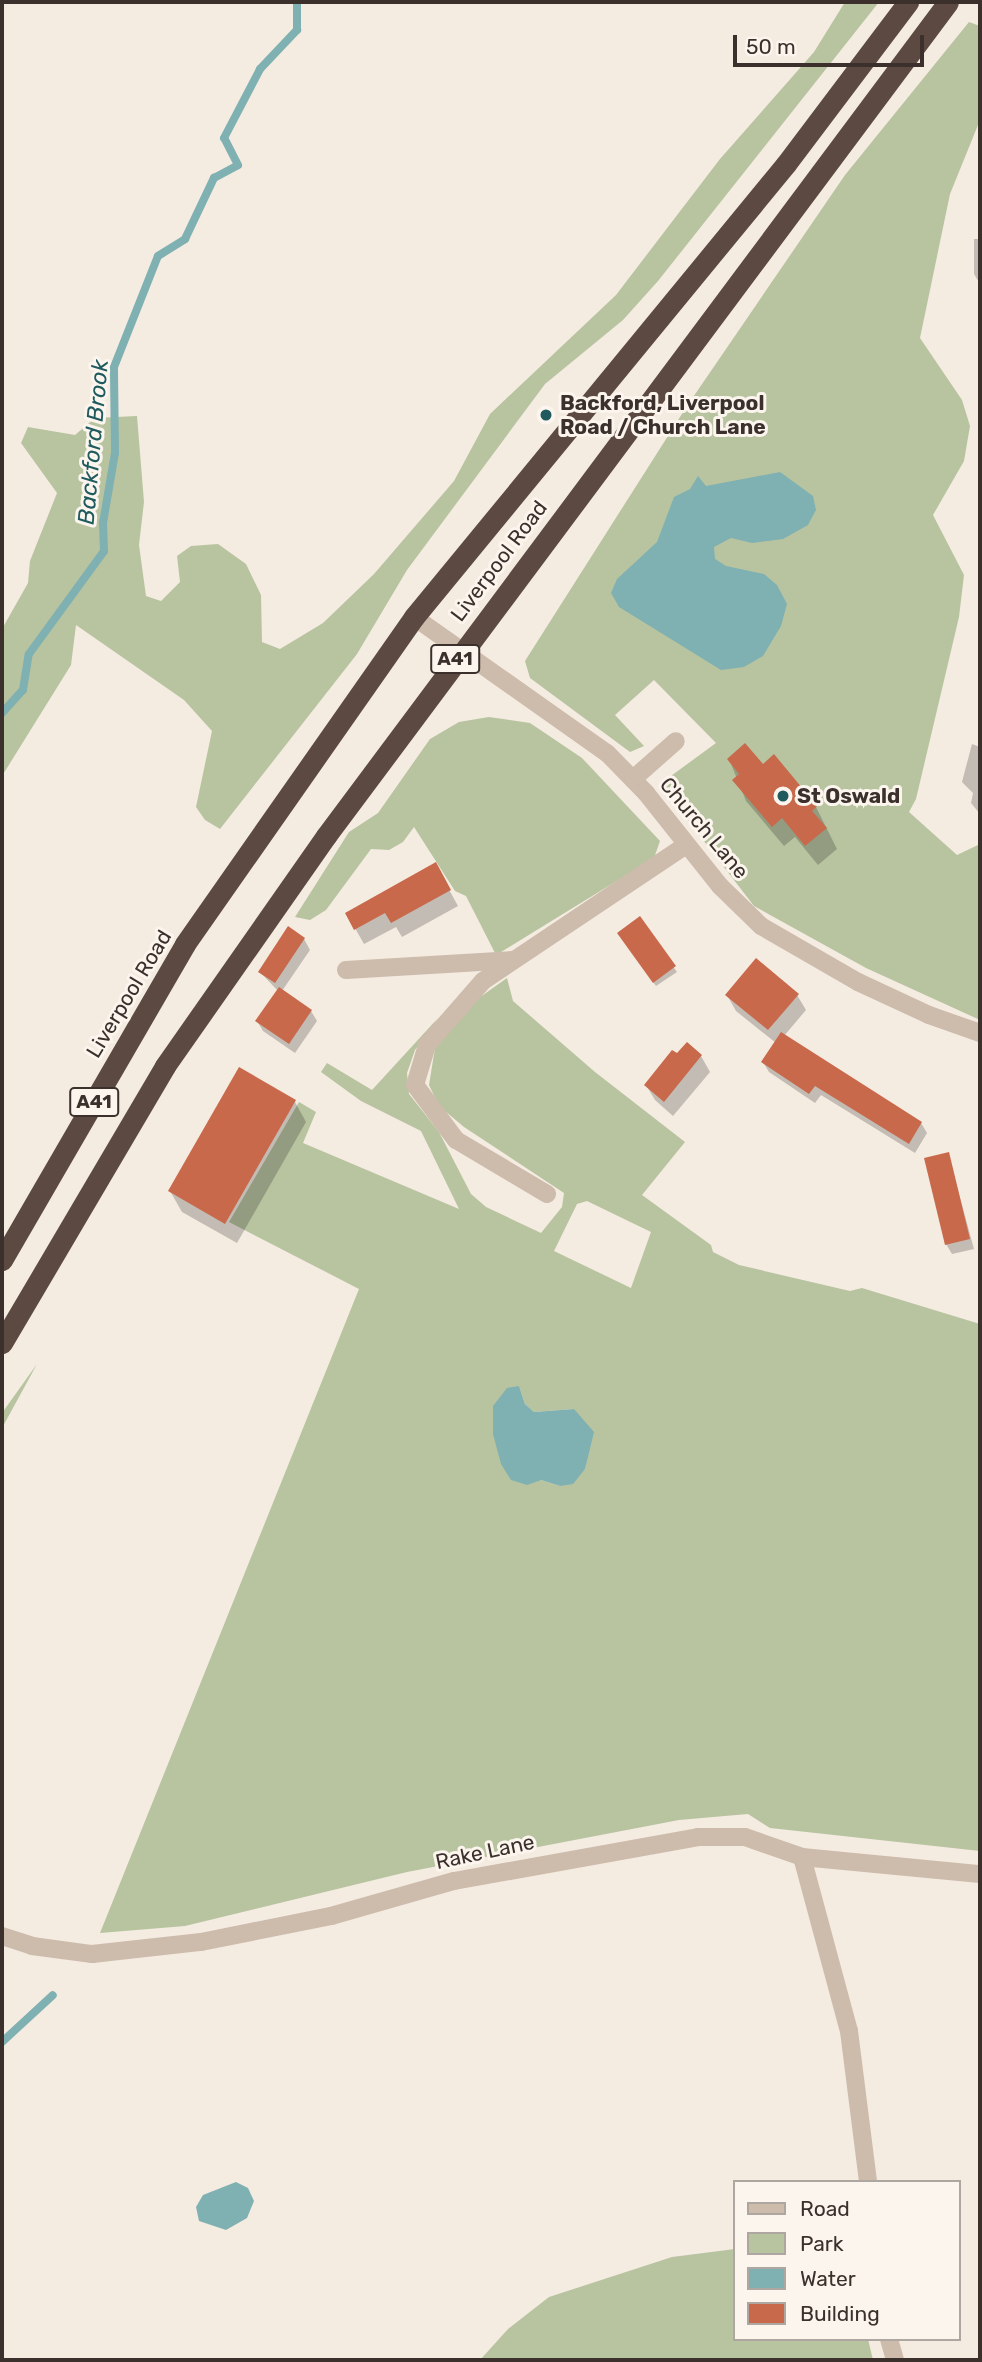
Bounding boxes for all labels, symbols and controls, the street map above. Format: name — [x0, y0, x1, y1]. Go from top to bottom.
scale bar — [737, 21, 928, 65]
text: 50 m — [746, 34, 796, 59]
water label: Backford Brook — [72, 358, 114, 526]
place label: Backford, Liverpool Road / Church Lane — [560, 390, 766, 440]
marker: Backford, Liverpool Road / Church Lane — [538, 407, 554, 423]
street label: Liverpool Road — [445, 496, 553, 626]
road number: A41 — [429, 644, 481, 674]
street label: Church Lane — [654, 772, 754, 884]
place label: St Oswald — [797, 783, 900, 809]
marker: St Oswald — [775, 788, 791, 804]
street label: Liverpool Road — [81, 926, 177, 1062]
road number: A41 — [68, 1086, 120, 1118]
street label: Rake Lane — [433, 1829, 537, 1875]
legend — [734, 2180, 961, 2341]
text: Road — [800, 2196, 850, 2221]
text: Park — [800, 2231, 844, 2256]
text: Water — [800, 2266, 856, 2291]
text: Building — [800, 2301, 880, 2326]

